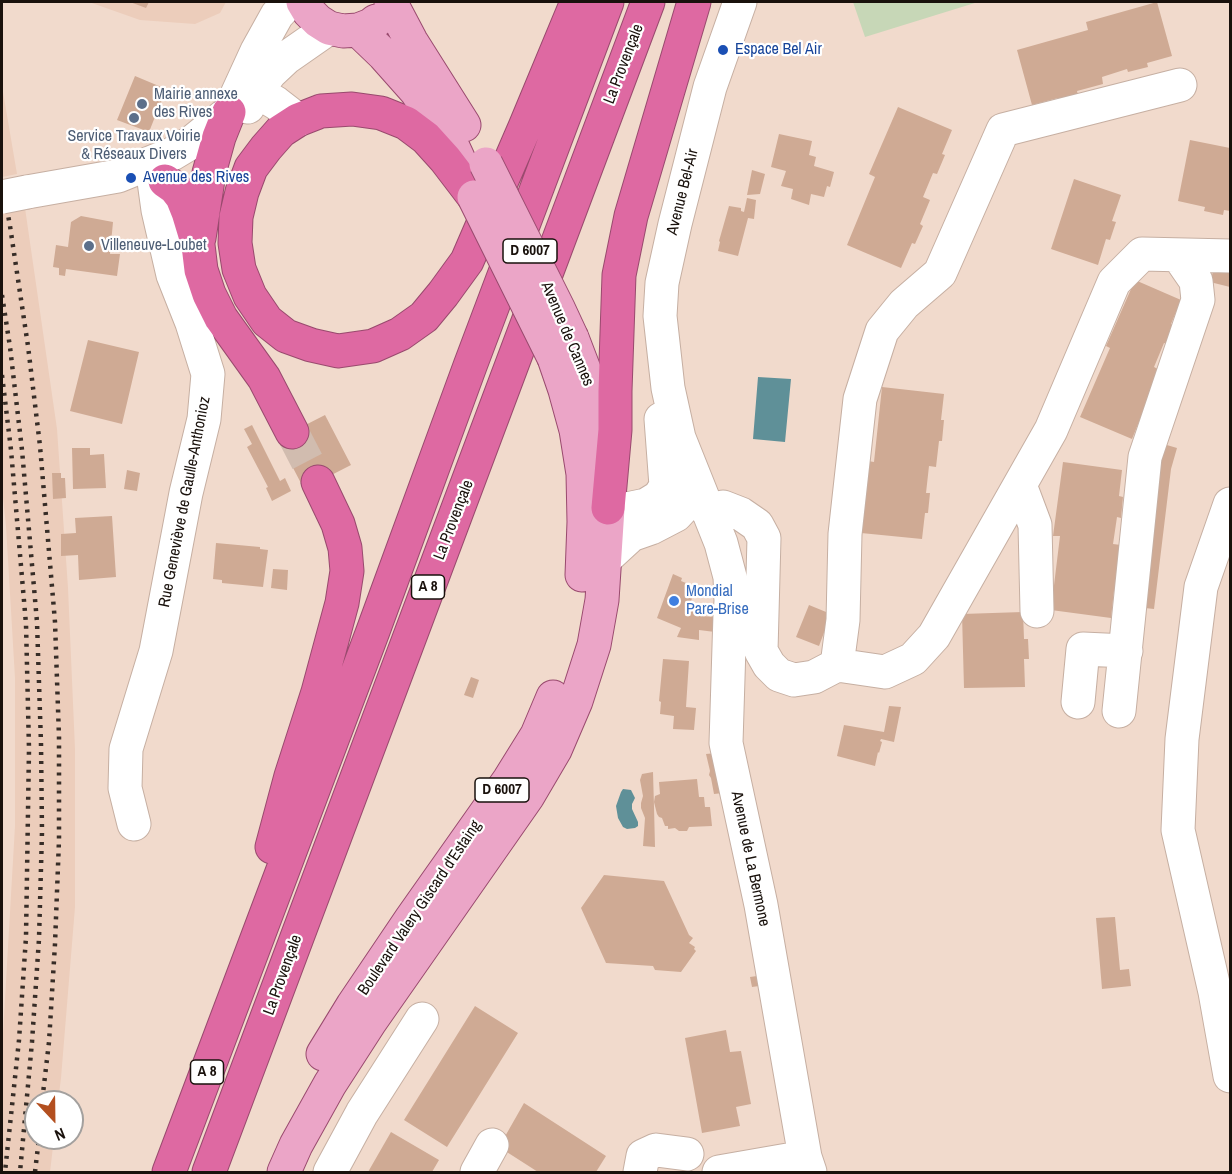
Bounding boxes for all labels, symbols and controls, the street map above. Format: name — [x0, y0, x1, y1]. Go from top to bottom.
street label: La Provençale — [600, 21, 648, 107]
place label: Espace Bel Air — [735, 40, 822, 60]
marker: Espace Bel Air — [716, 43, 730, 57]
place label: Mairie annexe des Rives — [154, 85, 238, 123]
marker: Mairie annexe des Rives — [135, 97, 149, 111]
marker: Service Travaux Voirie & Réseaux Divers — [127, 111, 141, 125]
place label: Service Travaux Voirie & Réseaux Divers — [68, 127, 200, 165]
street label: Avenue Bel-Air — [663, 147, 703, 237]
place label: Avenue des Rives — [143, 168, 249, 188]
marker: Avenue des Rives — [124, 171, 138, 185]
place label: Villeneuve-Loubet — [101, 236, 207, 256]
marker: Villeneuve-Loubet — [82, 239, 96, 253]
road number: D 6007 — [503, 239, 557, 263]
street label: Avenue de Cannes — [536, 279, 598, 389]
street label: Rue Geneviève de Gaulle-Anthonioz — [155, 395, 215, 609]
street label: La Provençale — [430, 477, 478, 563]
road number: A 8 — [412, 575, 444, 599]
place label: Mondial Pare-Brise — [686, 582, 749, 620]
marker: Mondial Pare-Brise — [667, 594, 681, 608]
road number: D 6007 — [475, 778, 529, 802]
street label: Avenue de La Bermone — [726, 790, 774, 928]
street label: Boulevard Valery Giscard d'Estaing — [354, 817, 486, 999]
street label: La Provençale — [260, 932, 306, 1018]
road number: A 8 — [190, 1060, 224, 1084]
north arrow — [24, 1090, 84, 1150]
text: N — [51, 1123, 69, 1147]

